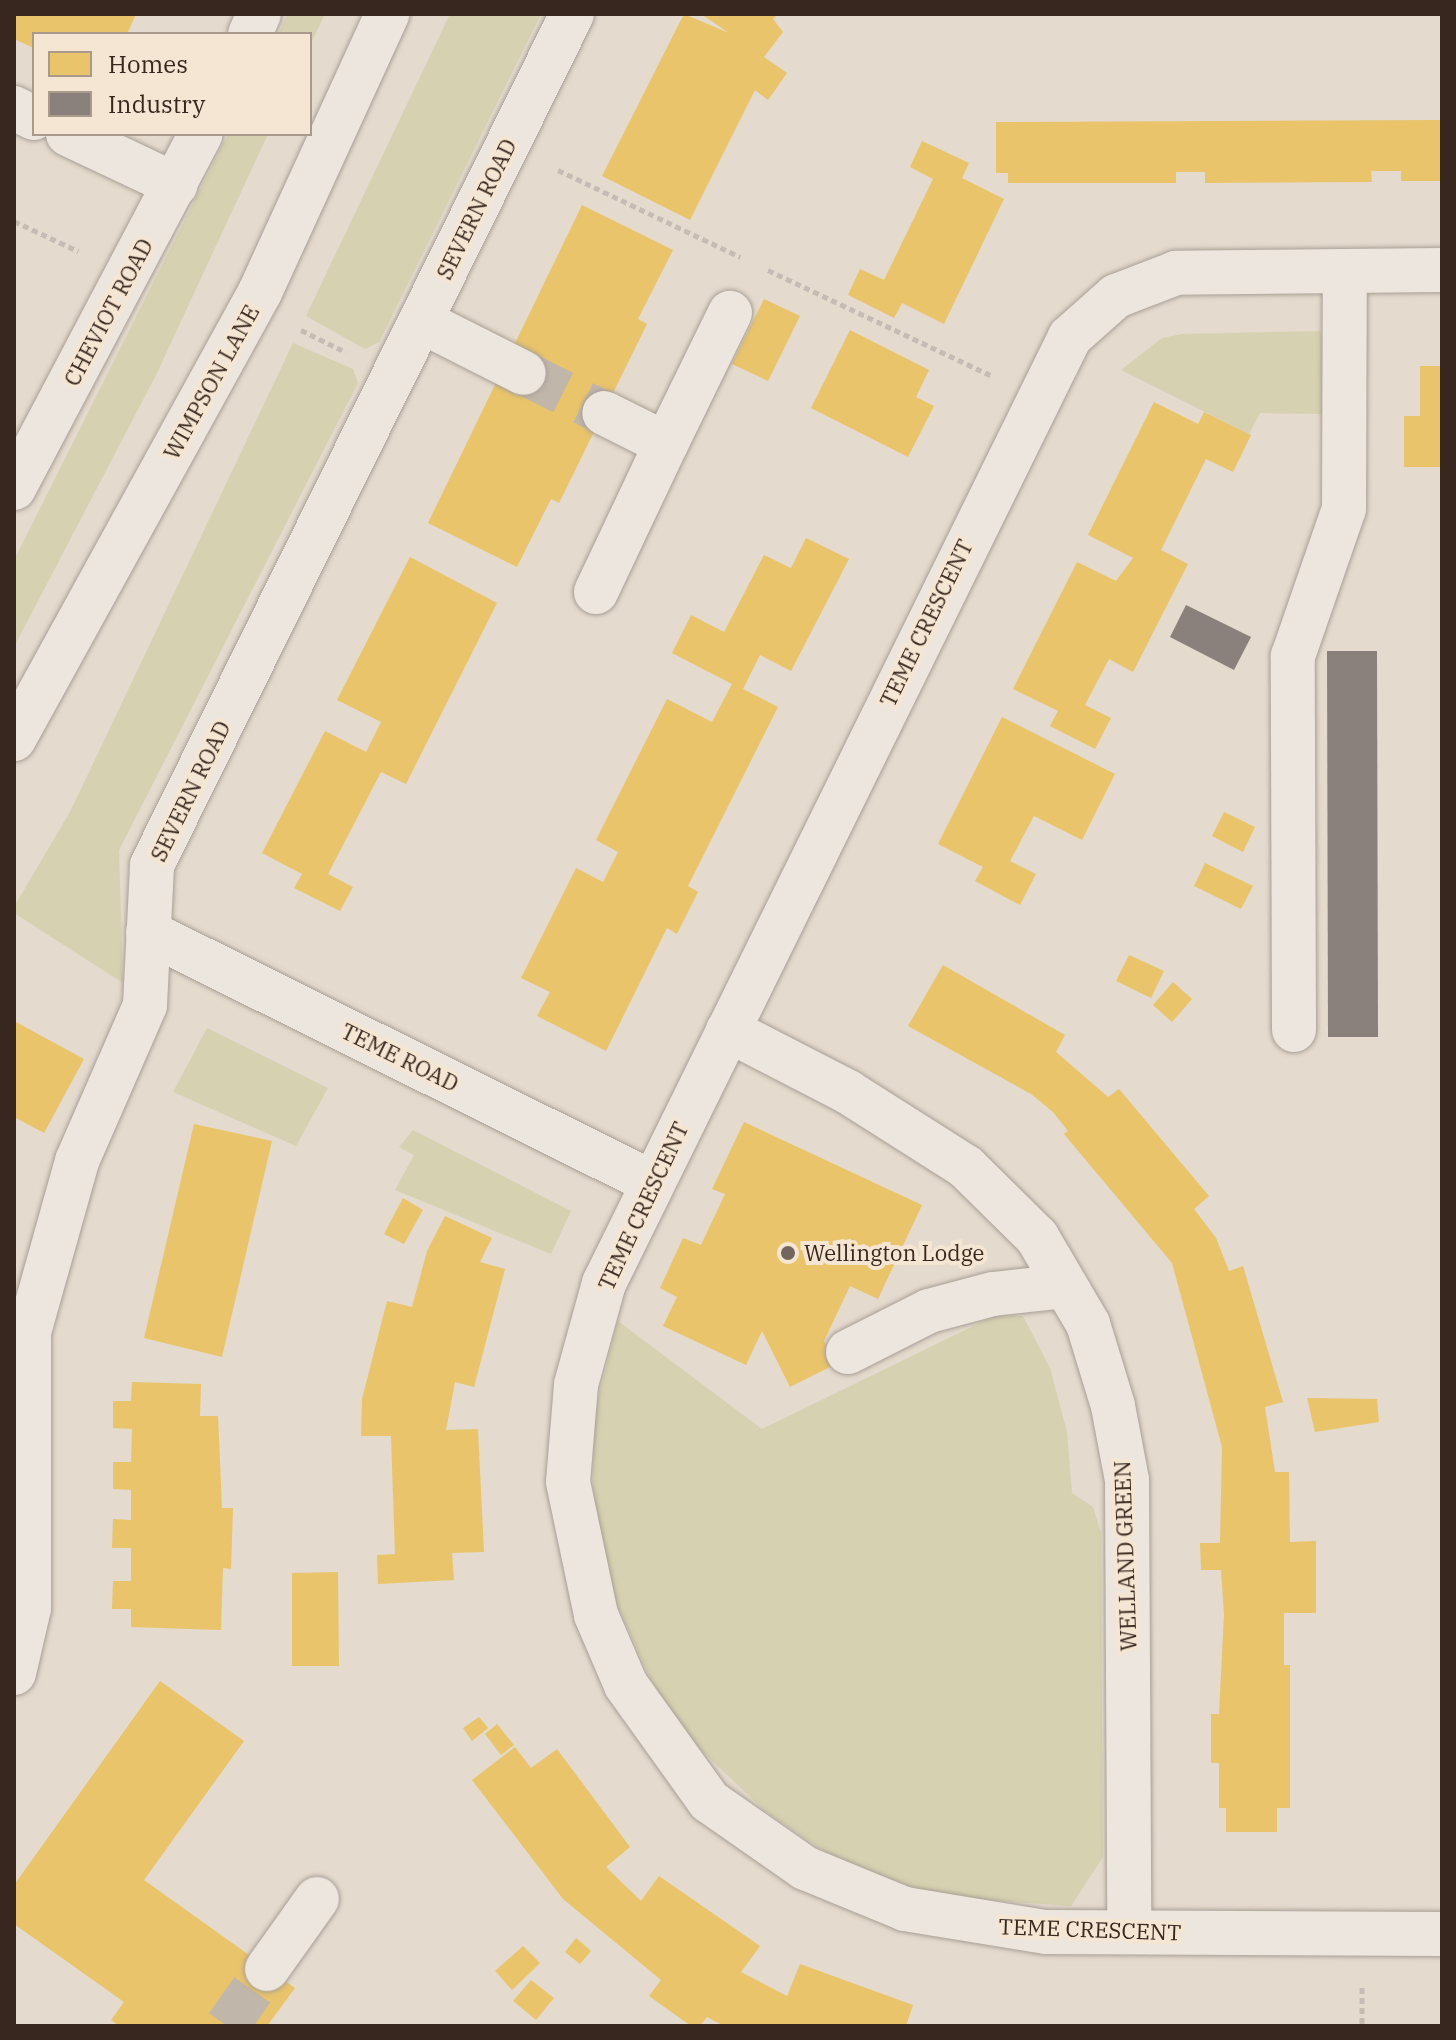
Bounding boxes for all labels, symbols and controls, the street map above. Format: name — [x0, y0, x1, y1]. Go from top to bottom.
legend — [32, 32, 312, 136]
text: Homes — [108, 48, 188, 80]
text: Industry — [108, 88, 205, 120]
street label: SEVERN ROAD — [431, 134, 521, 284]
street label: CHEVIOT ROAD — [58, 234, 158, 390]
street label: WIMPSON LANE — [158, 300, 264, 464]
street label: TEME CRESCENT — [874, 535, 978, 711]
street label: SEVERN ROAD — [145, 716, 235, 866]
street label: TEME ROAD — [337, 1017, 463, 1097]
street label: TEME CRESCENT — [592, 1118, 694, 1294]
place label: Wellington Lodge — [804, 1240, 984, 1266]
marker: Wellington Lodge — [779, 1244, 797, 1262]
street label: WELLAND GREEN — [1108, 1460, 1142, 1652]
street label: TEME CRESCENT — [998, 1913, 1182, 1945]

